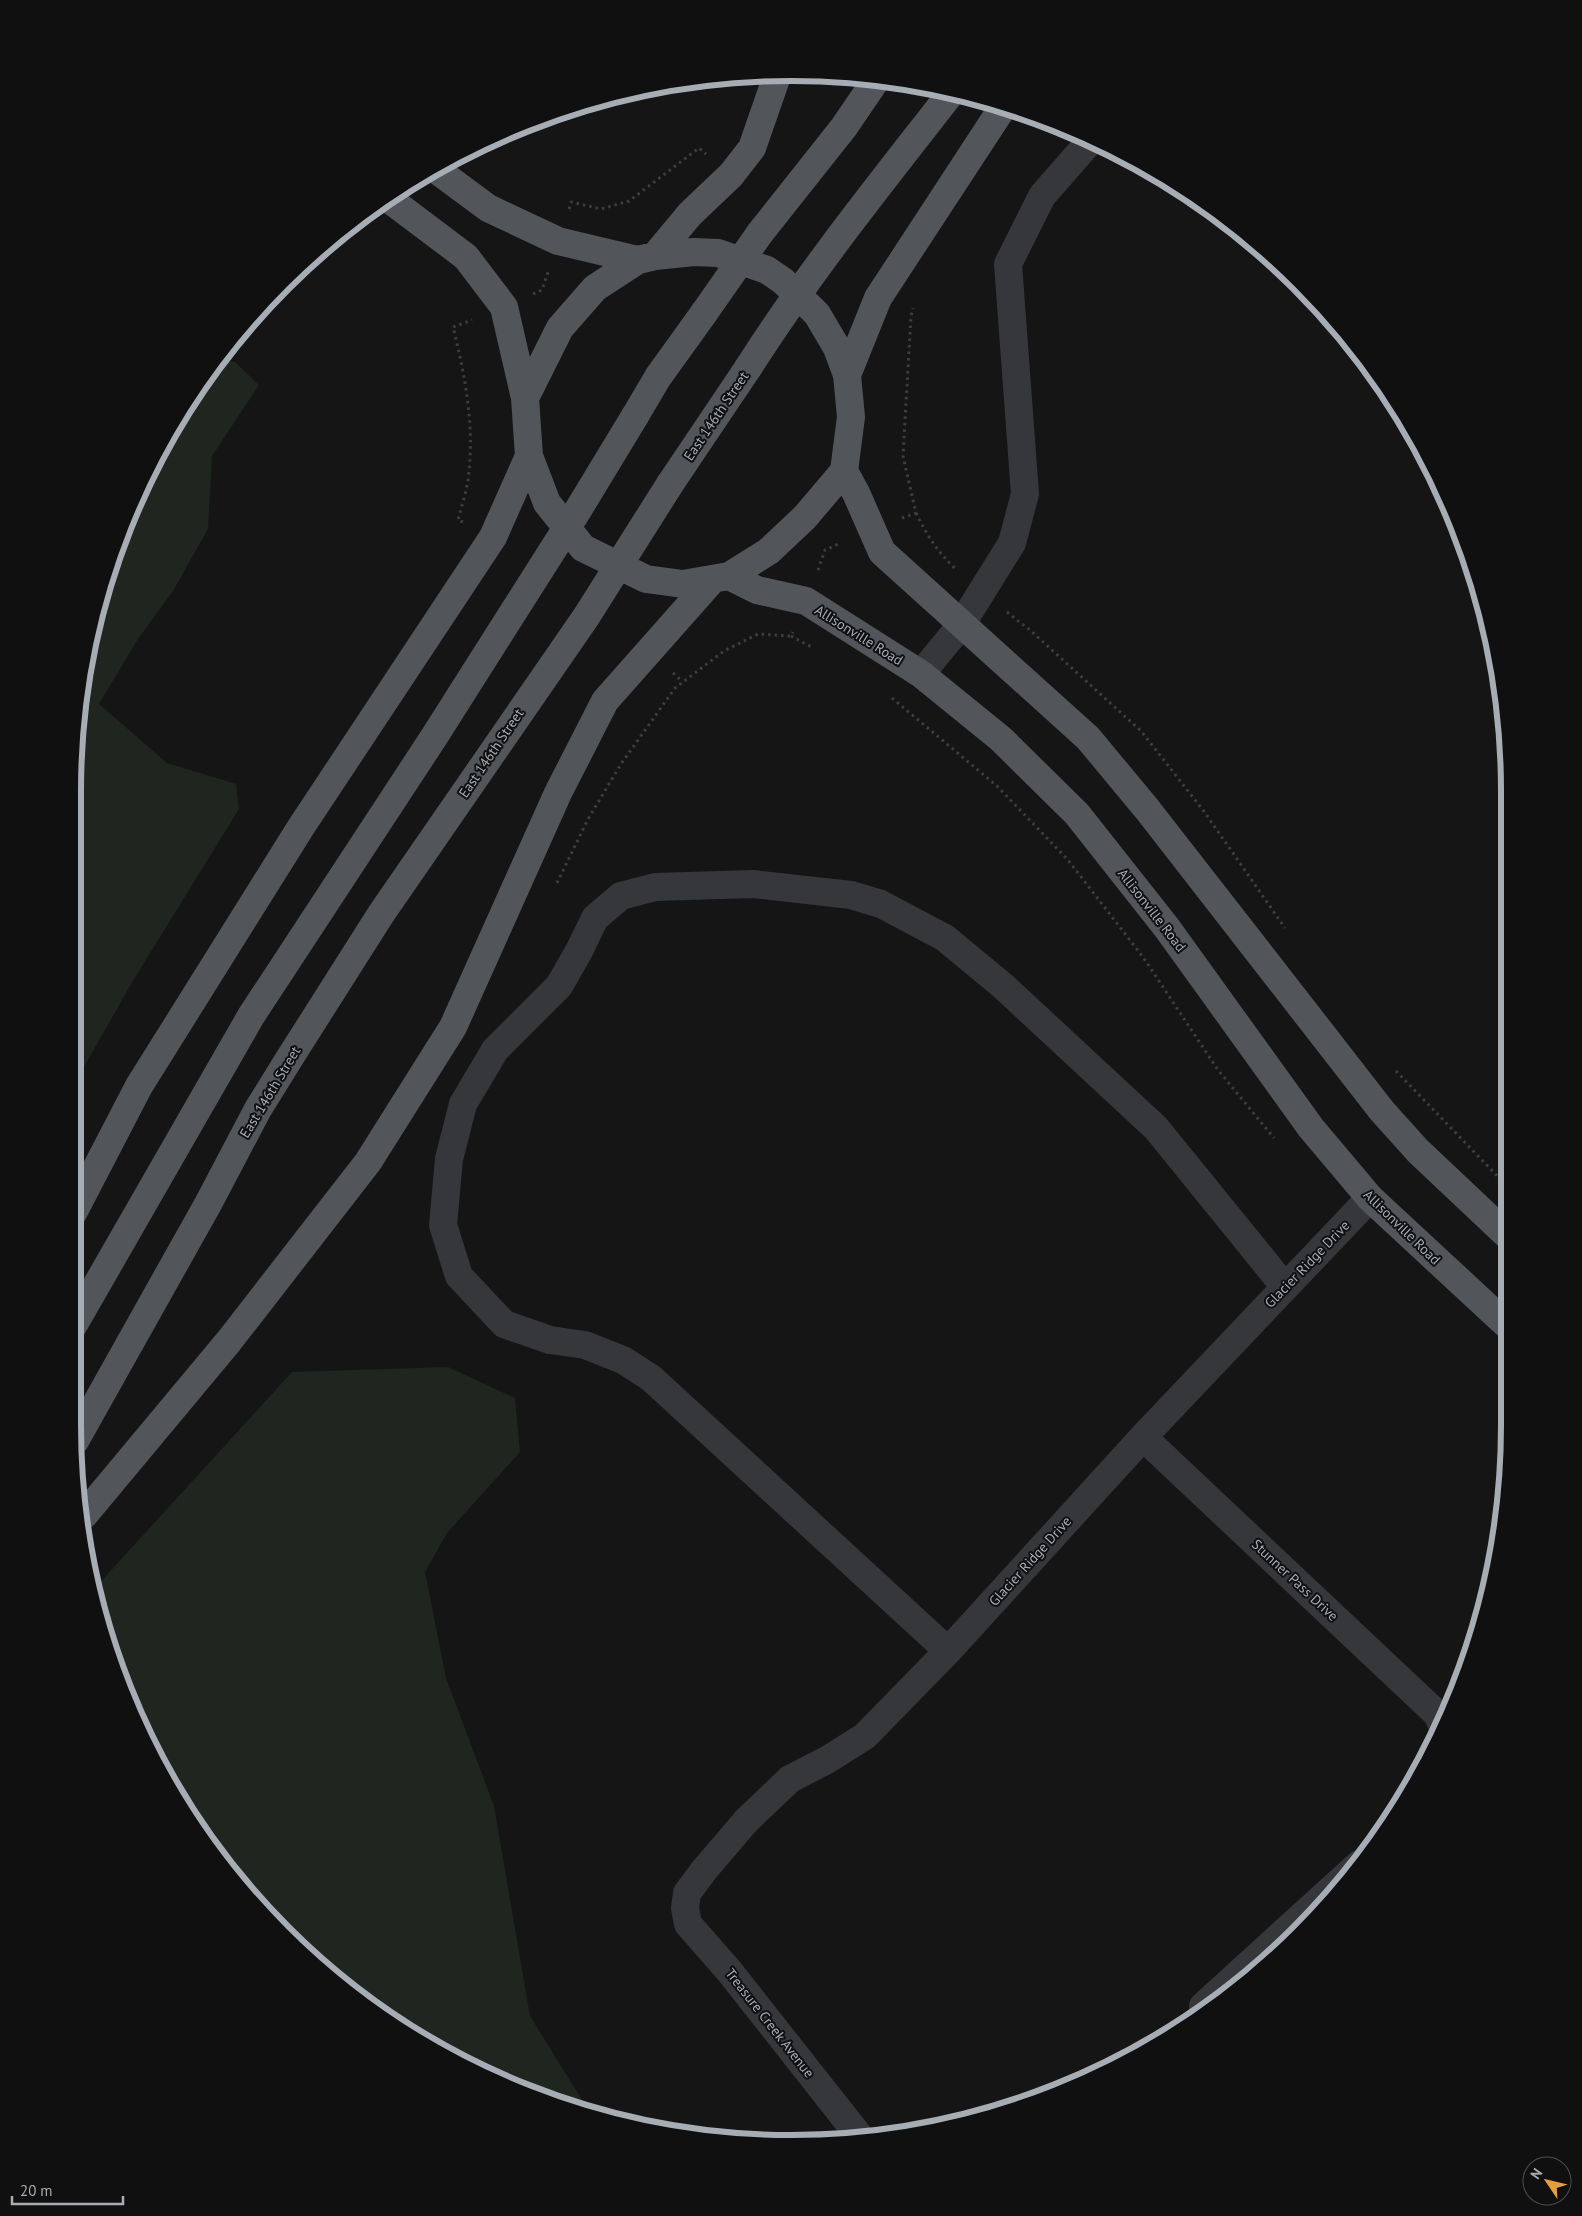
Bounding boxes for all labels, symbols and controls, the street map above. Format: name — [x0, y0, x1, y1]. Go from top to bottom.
street label: East 146th Street — [680, 368, 753, 464]
street label: Allisonville Road — [812, 601, 906, 669]
street label: East 146th Street — [455, 705, 528, 801]
street label: Allisonville Road — [1114, 865, 1190, 955]
street label: East 146th Street — [236, 1043, 305, 1141]
street label: Allisonville Road — [1360, 1186, 1444, 1268]
street label: Glacier Ridge Drive — [1261, 1217, 1353, 1311]
street label: Glacier Ridge Drive — [985, 1512, 1075, 1610]
street label: Stunner Pass Drive — [1248, 1535, 1342, 1625]
street label: Treasure Creek Avenue — [722, 1965, 818, 2081]
north arrow — [1522, 2156, 1572, 2206]
text: N — [1526, 2165, 1546, 2182]
scale bar — [12, 2174, 124, 2206]
text: 20 m — [20, 2181, 53, 2200]

